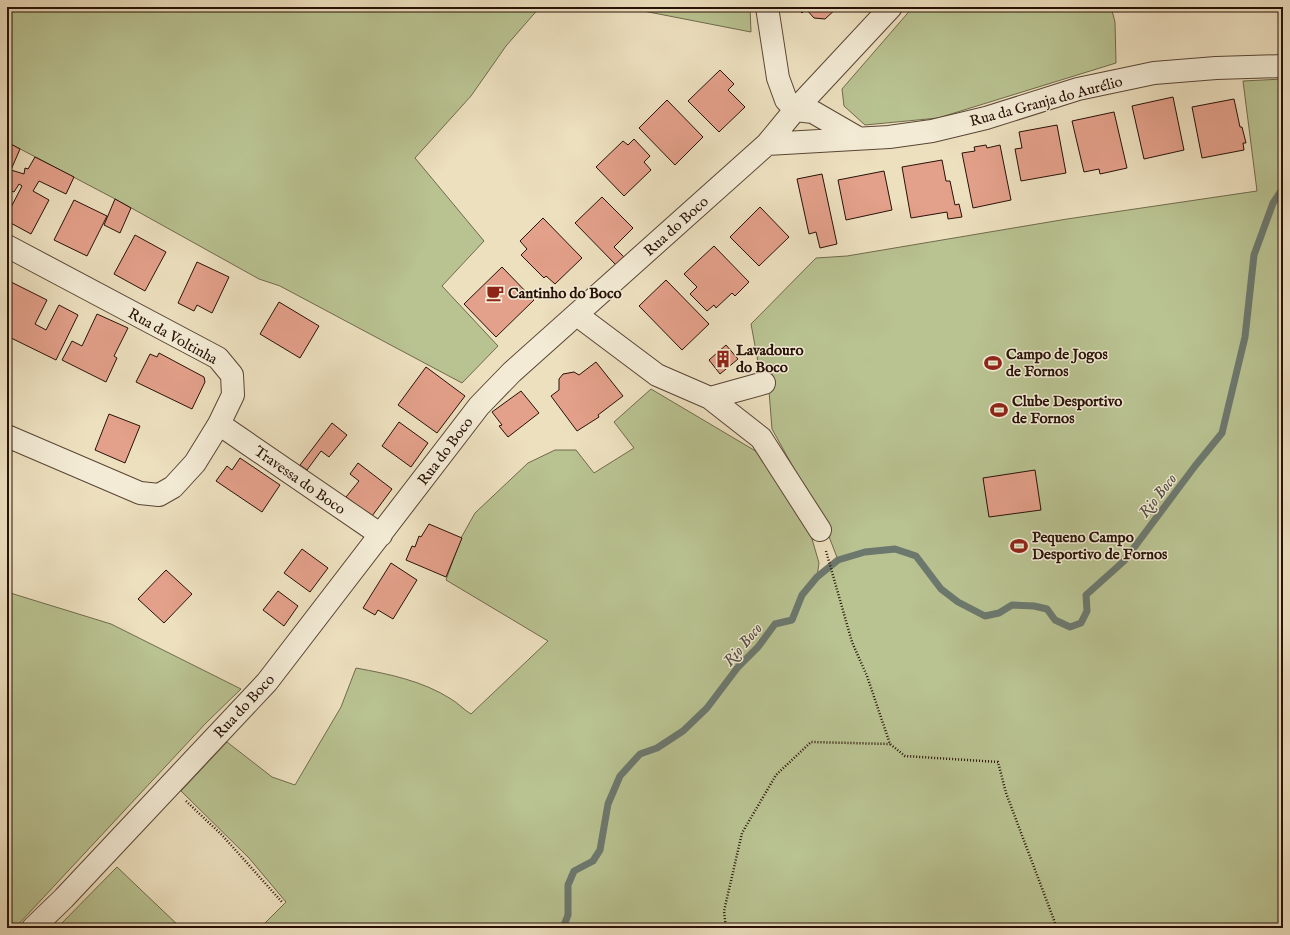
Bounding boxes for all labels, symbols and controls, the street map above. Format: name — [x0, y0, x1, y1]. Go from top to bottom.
street label: Rua da Granja do Aurélio — [968, 72, 1125, 131]
street label: Rua do Boco — [640, 192, 713, 260]
cafe icon: Cantinho do Boco — [485, 283, 505, 303]
place label: Cantinho do Boco — [508, 284, 621, 303]
street label: Rua da Voltinha — [125, 304, 221, 369]
place label: Lavadouro do Boco — [736, 341, 803, 377]
place label: Campo de Jogos de Fornos — [1006, 345, 1108, 381]
building icon: Lavadouro do Boco — [713, 349, 733, 369]
sports icon: Campo de Jogos de Fornos — [983, 353, 1003, 373]
place label: Clube Desportivo de Fornos — [1012, 392, 1122, 428]
sports icon: Clube Desportivo de Fornos — [989, 400, 1009, 420]
street label: Rua do Boco — [414, 413, 477, 489]
street label: Travessa do Boco — [250, 442, 349, 519]
water label: Rio Boco — [1135, 470, 1182, 522]
place label: Pequeno Campo Desportivo de Fornos — [1032, 528, 1168, 564]
sports icon: Pequeno Campo Desportivo de Fornos — [1009, 536, 1029, 556]
water label: Rio Boco — [720, 619, 768, 671]
street label: Rua do Boco — [210, 670, 279, 742]

